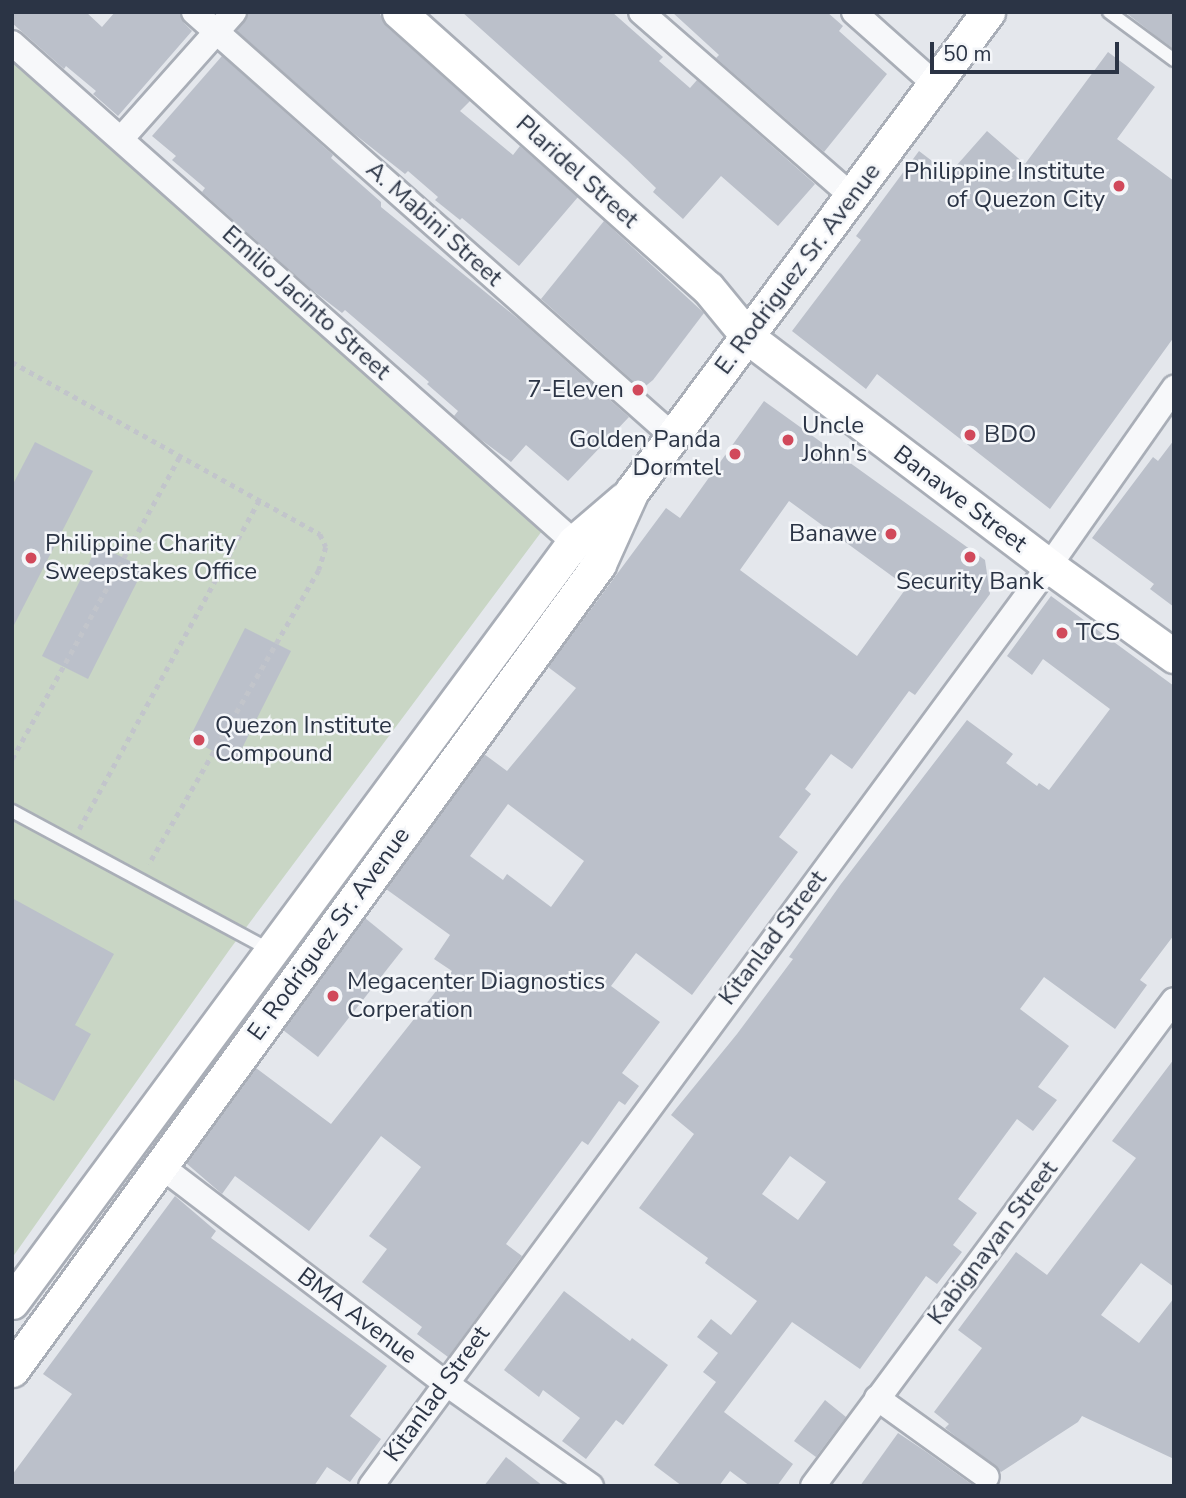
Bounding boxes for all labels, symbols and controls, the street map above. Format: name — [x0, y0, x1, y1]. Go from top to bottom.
scale bar — [934, 28, 1123, 72]
text: 50 m — [943, 40, 992, 68]
street label: Plaridel Street — [510, 110, 644, 234]
street label: A. Mabini Street — [360, 155, 508, 293]
street label: E. Rodriguez Sr. Avenue — [709, 158, 887, 380]
place label: Philippine Institute of Quezon City — [904, 158, 1105, 214]
marker: Philippine Institute of Quezon City — [1111, 178, 1127, 194]
street label: Emilio Jacinto Street — [216, 220, 396, 386]
place label: 7-Eleven — [527, 376, 624, 404]
marker: 7-Eleven — [630, 382, 646, 398]
place label: Uncle John's — [802, 412, 867, 468]
place label: BDO — [984, 421, 1036, 449]
place label: Golden Panda Dormtel — [569, 426, 721, 482]
marker: BDO — [962, 427, 978, 443]
marker: Uncle John's — [780, 432, 796, 448]
street label: Banawe Street — [888, 439, 1032, 559]
marker: Golden Panda Dormtel — [727, 446, 743, 462]
place label: Banawe — [789, 520, 877, 548]
marker: Banawe — [883, 526, 899, 542]
place label: Philippine Charity Sweepstakes Office — [45, 530, 257, 586]
marker: Security Bank — [962, 549, 978, 565]
marker: Philippine Charity Sweepstakes Office — [23, 550, 39, 566]
place label: Security Bank — [896, 568, 1044, 596]
place label: TCS — [1076, 619, 1120, 647]
marker: TCS — [1054, 625, 1070, 641]
place label: Quezon Institute Compound — [215, 712, 392, 768]
marker: Quezon Institute Compound — [189, 730, 209, 750]
street label: E. Rodriguez Sr. Avenue — [242, 822, 416, 1046]
street label: Kitanlad Street — [713, 865, 833, 1011]
place label: Megacenter Diagnostics Corperation — [347, 968, 605, 1024]
marker: Megacenter Diagnostics Corperation — [325, 988, 341, 1004]
street label: Kabignayan Street — [922, 1155, 1064, 1331]
street label: BMA Avenue — [292, 1262, 422, 1370]
street label: Kitanlad Street — [378, 1320, 496, 1468]

